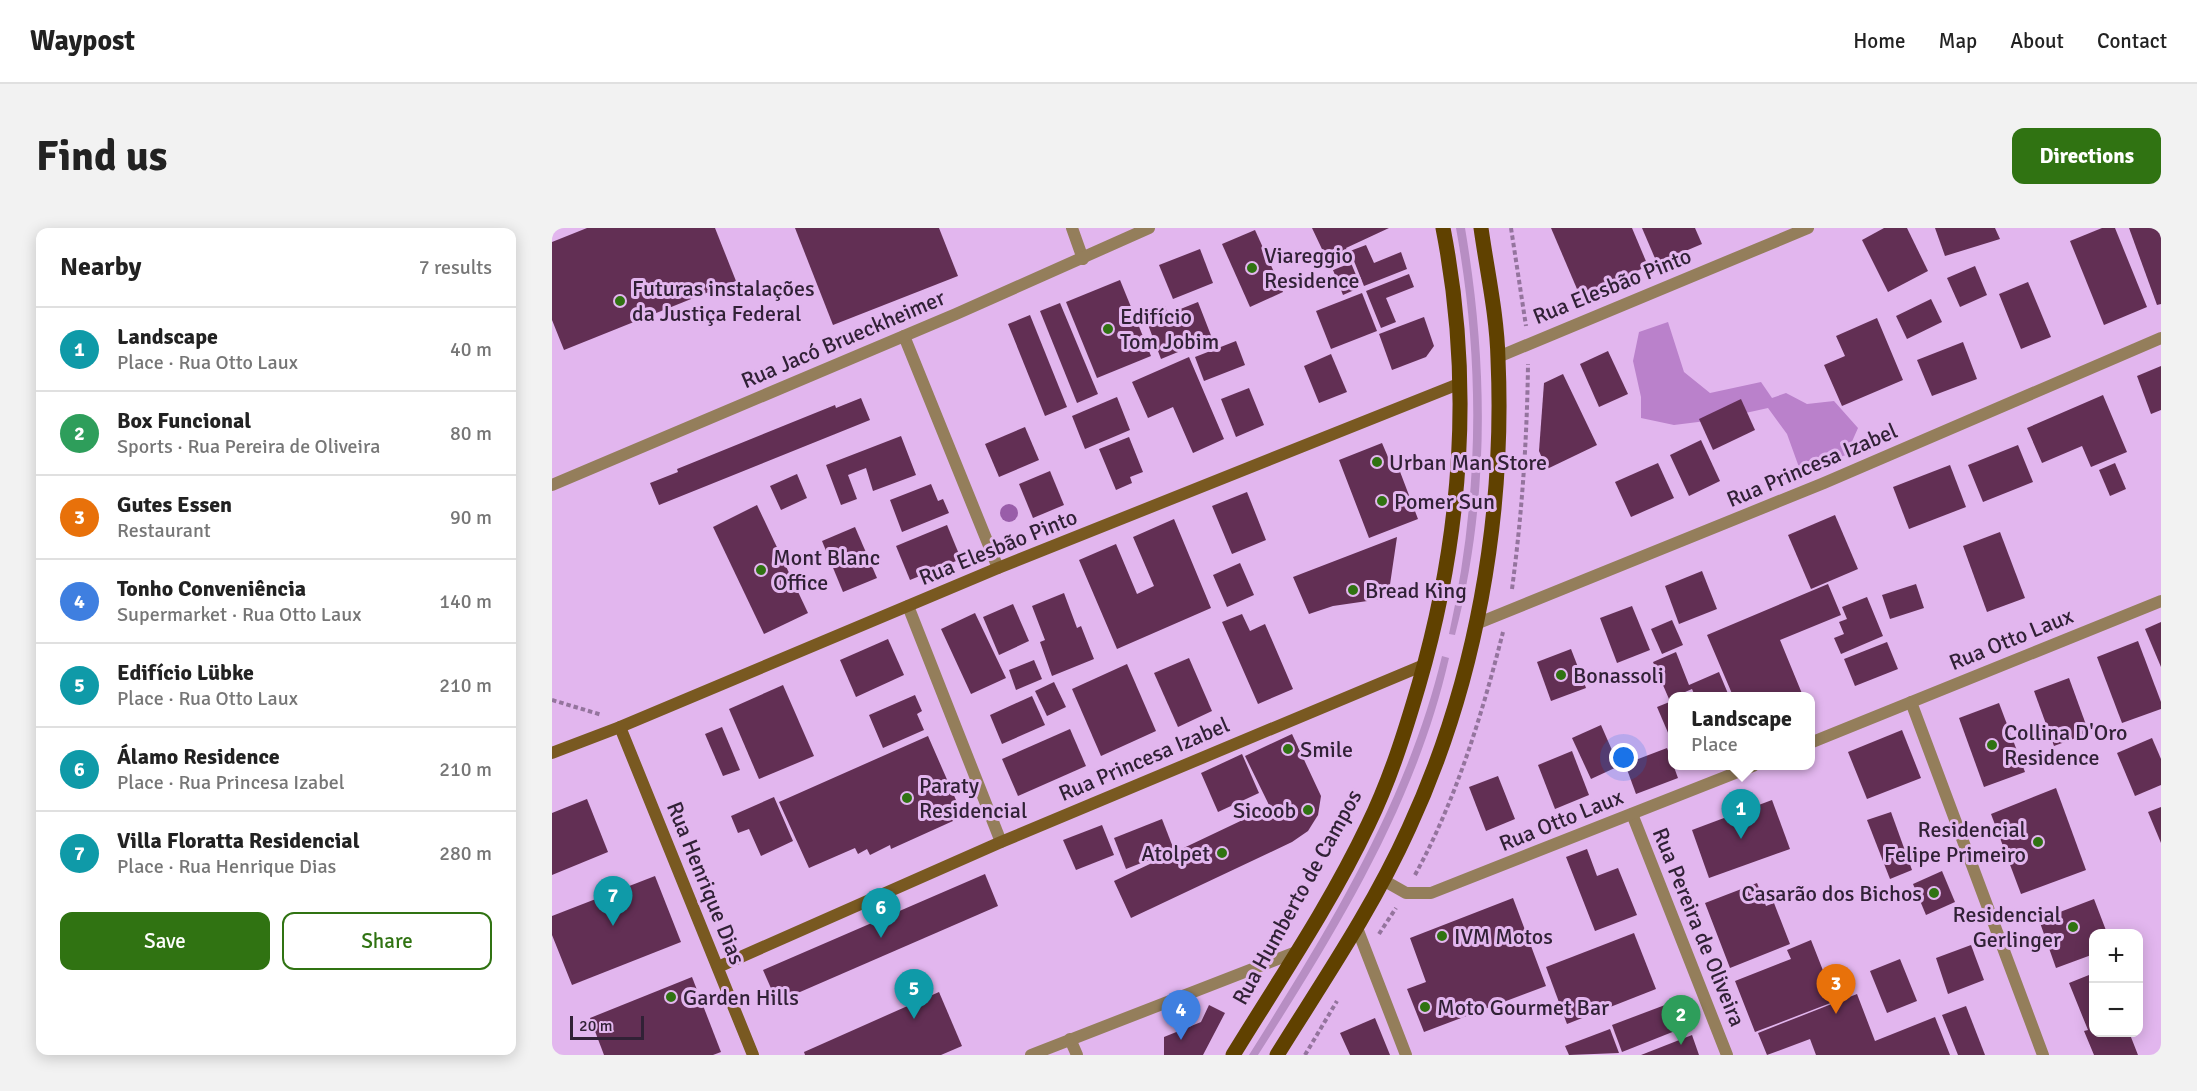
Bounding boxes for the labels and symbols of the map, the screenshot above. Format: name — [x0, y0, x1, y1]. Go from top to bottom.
place label: Viareggio Residence — [1264, 242, 1360, 294]
street label: Rua Elesbão Pinto — [1529, 242, 1695, 330]
marker: Viareggio Residence — [1245, 261, 1259, 275]
place label: Futuras instalações da Justiça Federal — [632, 275, 815, 327]
street label: Rua Jacó Brueckheimer — [737, 284, 949, 394]
marker: Futuras instalações da Justiça Federal — [613, 294, 627, 308]
place label: Edifício Tom Jobim — [1120, 303, 1219, 355]
marker: Edifício Tom Jobim — [1101, 322, 1115, 336]
street label: Rua Princesa Izabel — [1723, 417, 1901, 513]
place label: Urban Man Store — [1389, 449, 1547, 476]
marker: Urban Man Store — [1370, 455, 1384, 469]
place label: Pomer Sun — [1394, 488, 1495, 515]
marker: Pomer Sun — [1375, 494, 1389, 508]
street label: Rua Elesbão Pinto — [915, 503, 1081, 591]
place label: Mont Blanc Office — [773, 544, 880, 596]
marker: Mont Blanc Office — [754, 563, 768, 577]
place label: Bread King — [1365, 577, 1467, 604]
marker: Bread King — [1346, 583, 1360, 597]
street label: Rua Otto Laux — [1945, 602, 2077, 676]
place label: Bonassoli — [1573, 662, 1664, 689]
marker: Bonassoli — [1554, 668, 1568, 682]
street label: Rua Princesa Izabel — [1055, 711, 1233, 807]
place label: Collina D'Oro Residence — [2004, 719, 2127, 771]
place label: Smile — [1300, 736, 1353, 763]
marker: Collina D'Oro Residence — [1985, 738, 1999, 752]
marker: Smile — [1281, 742, 1295, 756]
your location — [1609, 743, 1638, 772]
place label: Paraty Residencial — [919, 772, 1027, 824]
street label: Rua Otto Laux — [1495, 783, 1627, 857]
street label: Rua Humberto de Campos — [1226, 785, 1368, 1009]
pin: 1 — [1722, 790, 1760, 839]
marker: Paraty Residencial — [900, 791, 914, 805]
place label: Sicoob — [1233, 797, 1296, 824]
street label: Rua Henrique Dias — [661, 798, 751, 968]
marker: Sicoob — [1301, 803, 1315, 817]
place label: Residencial Felipe Primeiro — [1884, 816, 2026, 868]
street label: Rua Pereira de Oliveira — [1647, 824, 1751, 1030]
marker: Residencial Felipe Primeiro — [2031, 835, 2045, 849]
place label: Atolpet — [1141, 840, 1210, 867]
marker: Atolpet — [1215, 846, 1229, 860]
pin: 7 — [594, 876, 632, 926]
place label: Casarão dos Bichos — [1741, 880, 1922, 907]
marker: Casarão dos Bichos — [1927, 886, 1941, 900]
pin: 6 — [862, 888, 900, 938]
place label: Residencial Gerlinger — [1953, 901, 2061, 953]
marker: Residencial Gerlinger — [2066, 920, 2080, 934]
place label: IVM Motos — [1454, 923, 1553, 950]
marker: IVM Motos — [1435, 929, 1449, 943]
pin: 3 — [1816, 964, 1856, 1014]
pin: 5 — [894, 970, 934, 1019]
place label: Garden Hills — [683, 984, 799, 1011]
marker: Garden Hills — [664, 990, 678, 1004]
pin: 4 — [1162, 990, 1200, 1040]
place label: Moto Gourmet Bar — [1437, 994, 1609, 1021]
pin: 2 — [1662, 996, 1700, 1045]
marker: Moto Gourmet Bar — [1418, 1000, 1432, 1014]
scale bar — [570, 1013, 644, 1040]

